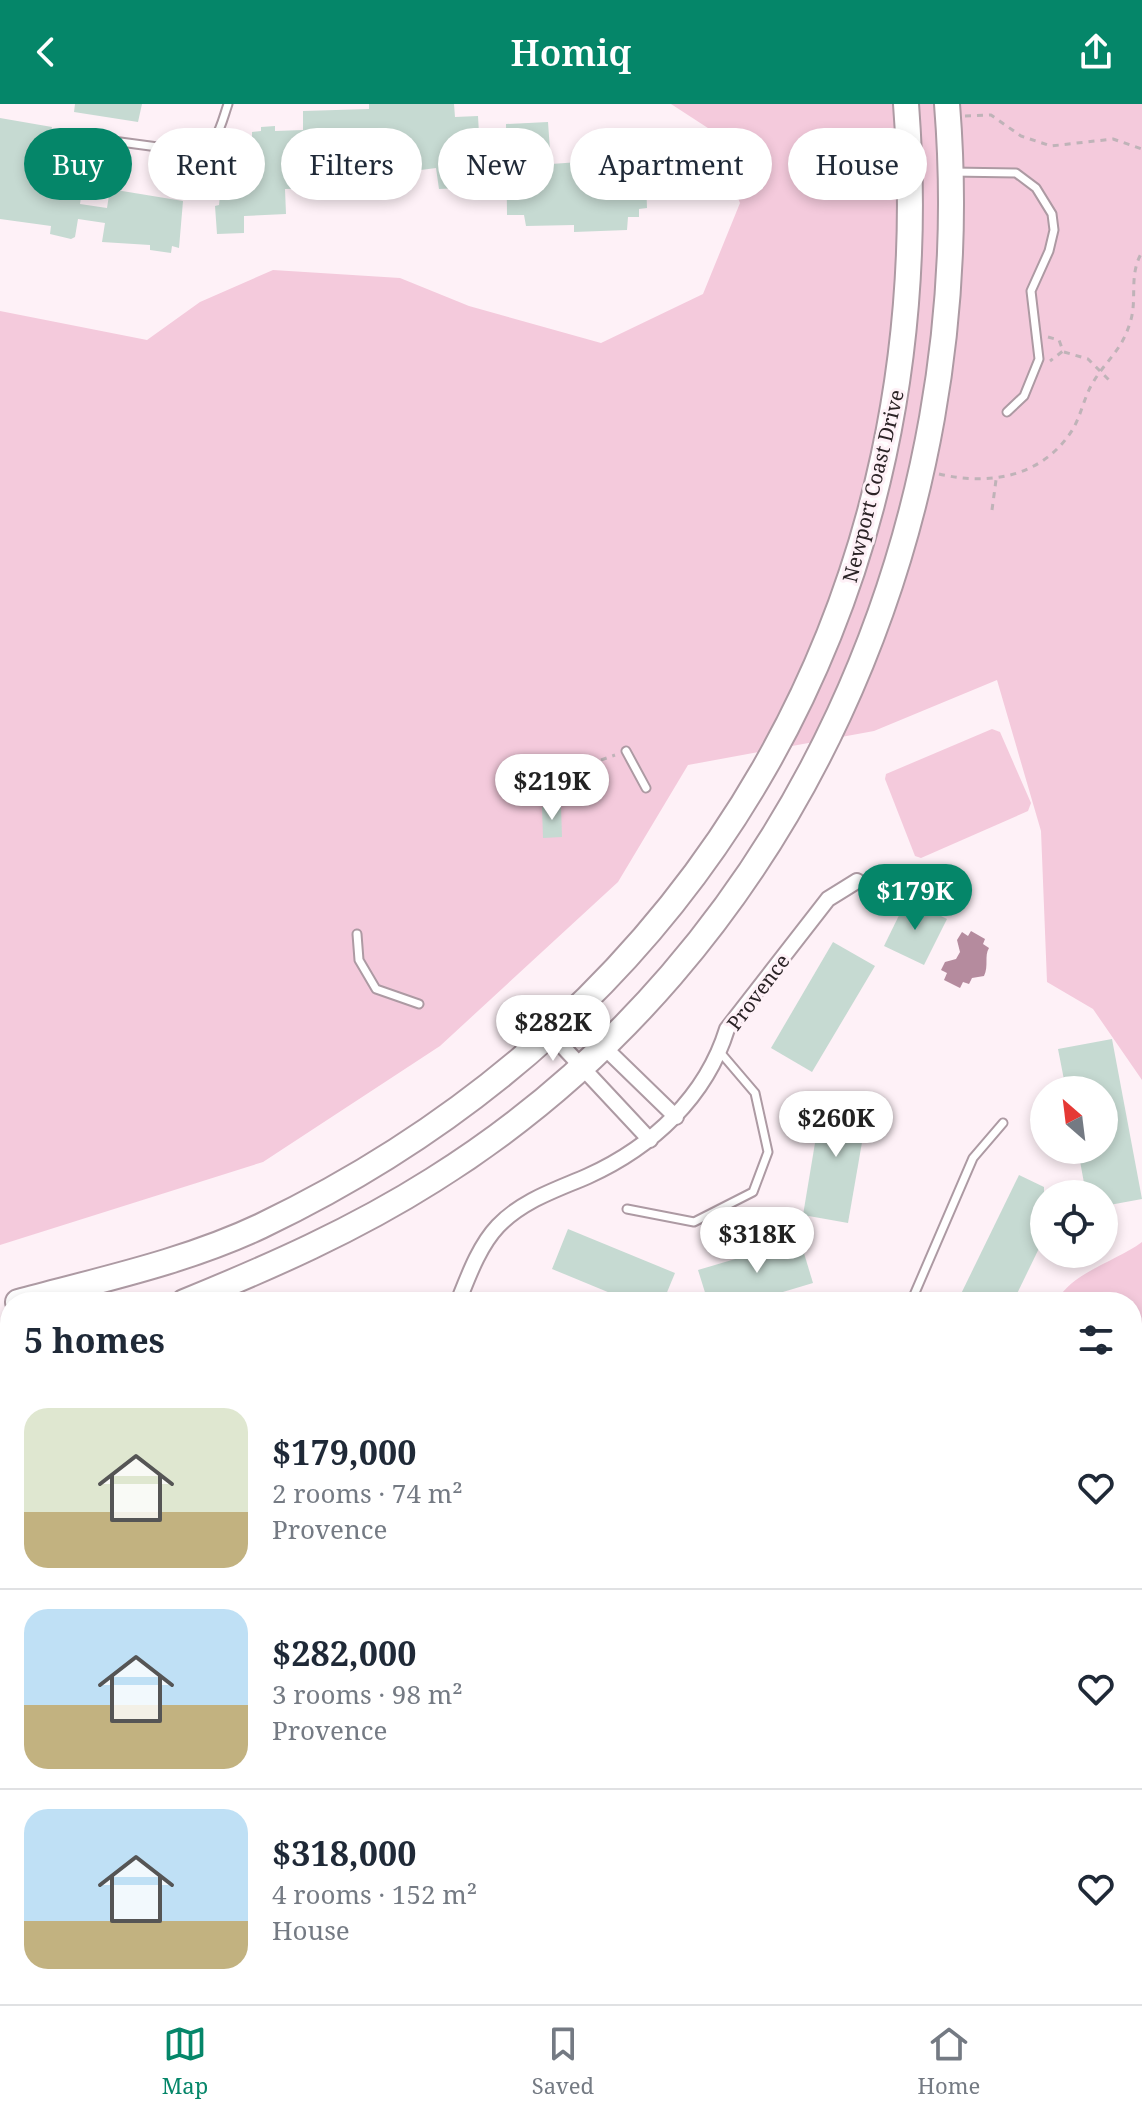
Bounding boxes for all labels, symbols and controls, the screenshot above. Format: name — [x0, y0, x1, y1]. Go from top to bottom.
text: Homiq — [511, 28, 631, 77]
icon: back — [24, 30, 68, 74]
icon: share — [1074, 30, 1118, 74]
chip: Buy — [24, 128, 132, 200]
chip: Rent — [148, 128, 265, 200]
chip: Filters — [281, 128, 422, 200]
chip: New — [438, 128, 554, 200]
chip: Apartment — [570, 128, 772, 200]
chip: House — [788, 128, 927, 200]
street label: Newport Coast Drive — [836, 387, 910, 585]
pin: $219K — [496, 754, 608, 822]
text: $219K — [513, 762, 591, 798]
pin: $179K — [859, 864, 971, 932]
text: $179K — [876, 872, 954, 908]
street label: Provence — [721, 948, 795, 1036]
pin: $282K — [497, 995, 609, 1063]
text: $282K — [514, 1003, 592, 1039]
north arrow — [1030, 1076, 1118, 1164]
map controls — [1030, 1076, 1118, 1268]
pin: $260K — [780, 1091, 892, 1159]
text: $260K — [797, 1099, 875, 1135]
button: locate — [1030, 1180, 1118, 1268]
pin: $318K — [701, 1207, 813, 1275]
text: $318K — [718, 1215, 796, 1251]
text: 5 homes — [24, 1317, 165, 1363]
icon: filters — [1074, 1318, 1118, 1362]
text: $179,000 — [272, 1429, 416, 1475]
icon: home — [88, 1440, 184, 1536]
icon: heart — [1074, 1466, 1118, 1510]
text: 2 rooms · 74 m² — [272, 1475, 463, 1511]
text: Provence — [272, 1511, 387, 1547]
text: $282,000 — [272, 1630, 416, 1676]
icon: home — [88, 1641, 184, 1737]
icon: heart — [1074, 1667, 1118, 1711]
text: 3 rooms · 98 m² — [272, 1676, 463, 1712]
text: Provence — [272, 1712, 387, 1748]
text: $318,000 — [272, 1830, 416, 1876]
icon: home — [88, 1841, 184, 1937]
icon: heart — [1074, 1867, 1118, 1911]
text: 4 rooms · 152 m² — [272, 1876, 477, 1912]
text: House — [272, 1912, 350, 1948]
tab: Map — [162, 2022, 208, 2100]
tab: Saved — [532, 2022, 594, 2100]
tab: Home — [918, 2022, 980, 2100]

